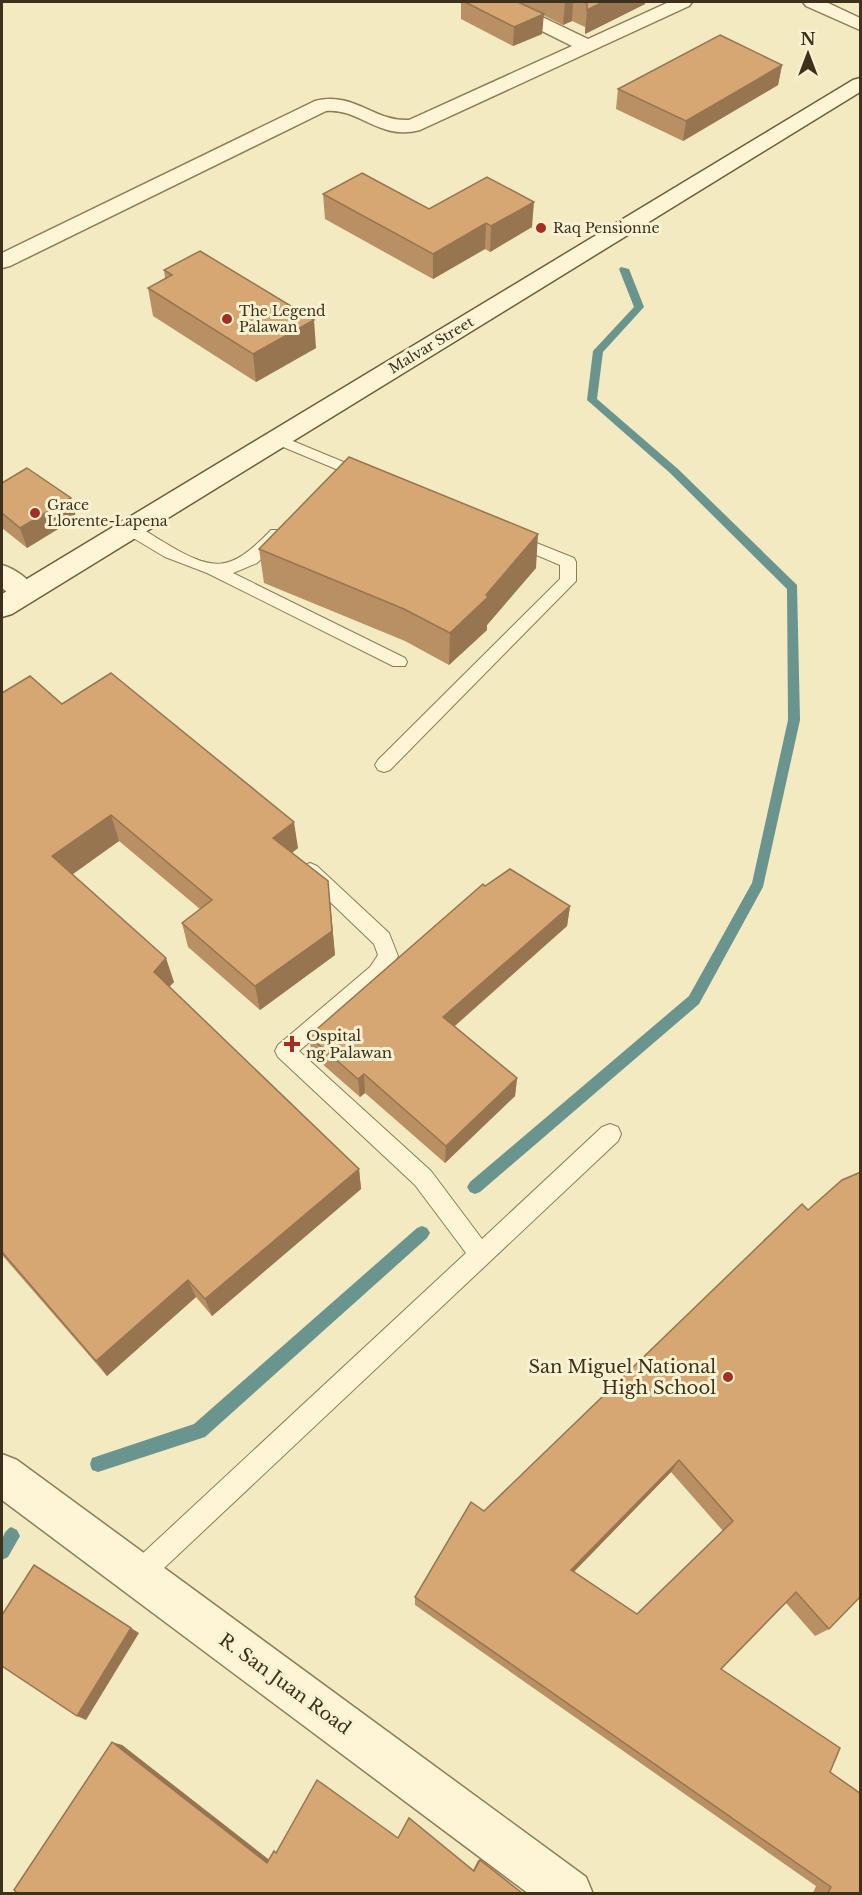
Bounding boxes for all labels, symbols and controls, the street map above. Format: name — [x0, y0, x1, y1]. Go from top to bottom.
north arrow — [778, 24, 838, 84]
text: N — [800, 29, 816, 49]
place label: Raq Pensionne — [553, 219, 659, 237]
marker: Raq Pensionne — [534, 221, 548, 235]
place label: The Legend Palawan — [239, 302, 326, 336]
marker: The Legend Palawan — [220, 312, 234, 326]
street label: Malvar Street — [385, 312, 477, 377]
place label: Grace Llorente-Lapena — [47, 496, 168, 530]
marker: Grace Llorente-Lapena — [28, 506, 42, 520]
place label: Ospital ng Palawan — [306, 1026, 392, 1062]
marker: Ospital ng Palawan — [283, 1035, 301, 1053]
place label: San Miguel National High School — [528, 1356, 716, 1399]
marker: San Miguel National High School — [721, 1370, 735, 1384]
street label: R. San Juan Road — [215, 1629, 355, 1739]

